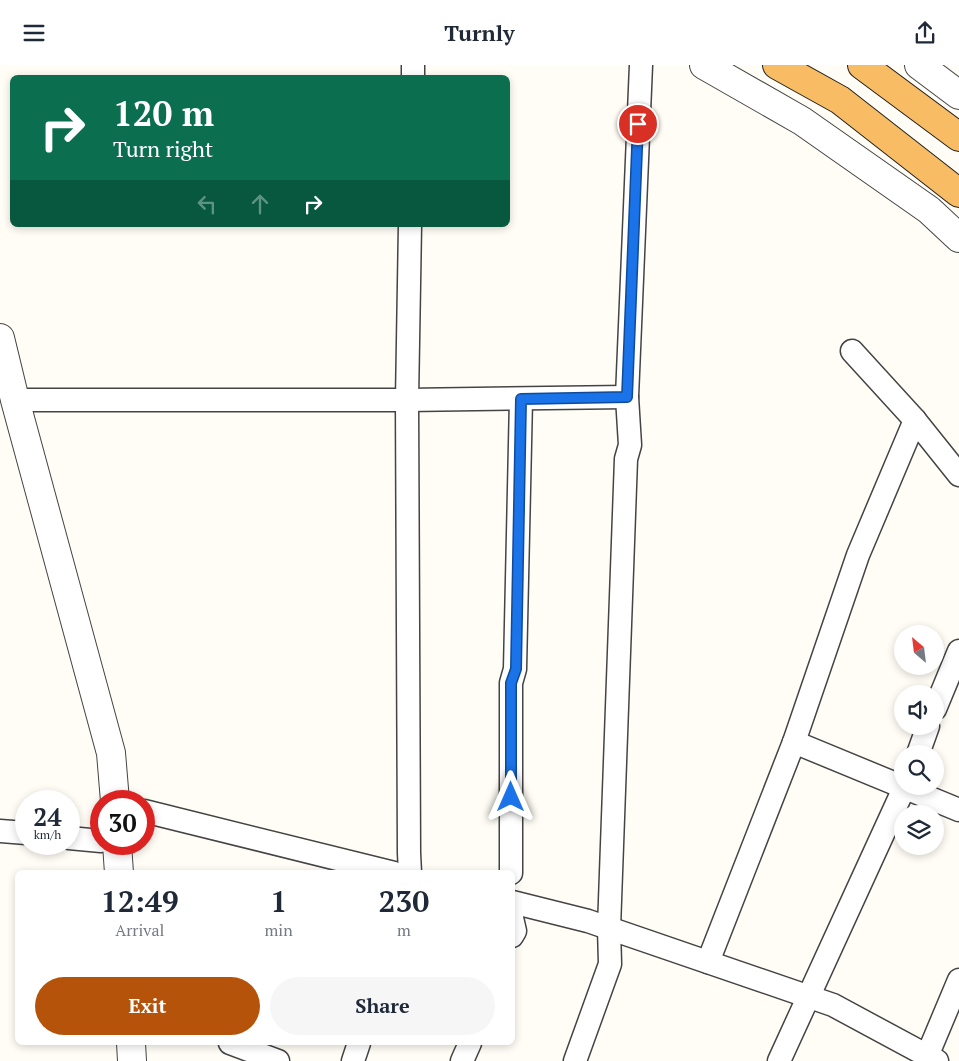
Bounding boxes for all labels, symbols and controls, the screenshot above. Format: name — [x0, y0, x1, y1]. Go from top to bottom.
text: Turnly — [444, 18, 515, 47]
icon: menu — [20, 19, 48, 47]
icon: share — [911, 19, 939, 47]
text: 120 m — [113, 90, 214, 136]
icon: right — [30, 95, 95, 160]
pin — [617, 103, 659, 145]
icon: arrive — [624, 110, 652, 138]
text: Turn right — [113, 134, 213, 163]
icon: left — [193, 190, 221, 218]
icon: ahead — [246, 190, 274, 218]
icon: right — [299, 190, 327, 218]
north arrow — [894, 625, 944, 675]
map controls — [894, 625, 944, 855]
button: sound — [894, 685, 944, 735]
button: search — [894, 745, 944, 795]
position arrow — [484, 770, 536, 822]
speed limit sign: 30 — [90, 790, 155, 855]
text: 24 — [33, 800, 62, 833]
button: layers — [894, 805, 944, 855]
text: km/h — [34, 827, 61, 842]
text: 12:49 — [101, 881, 179, 921]
text: 1 — [270, 881, 287, 921]
text: 230 — [378, 881, 429, 921]
text: Arrival — [115, 919, 164, 941]
text: min — [265, 919, 293, 941]
text: m — [397, 919, 411, 941]
button: Exit — [35, 977, 260, 1035]
button: Share — [270, 977, 495, 1035]

